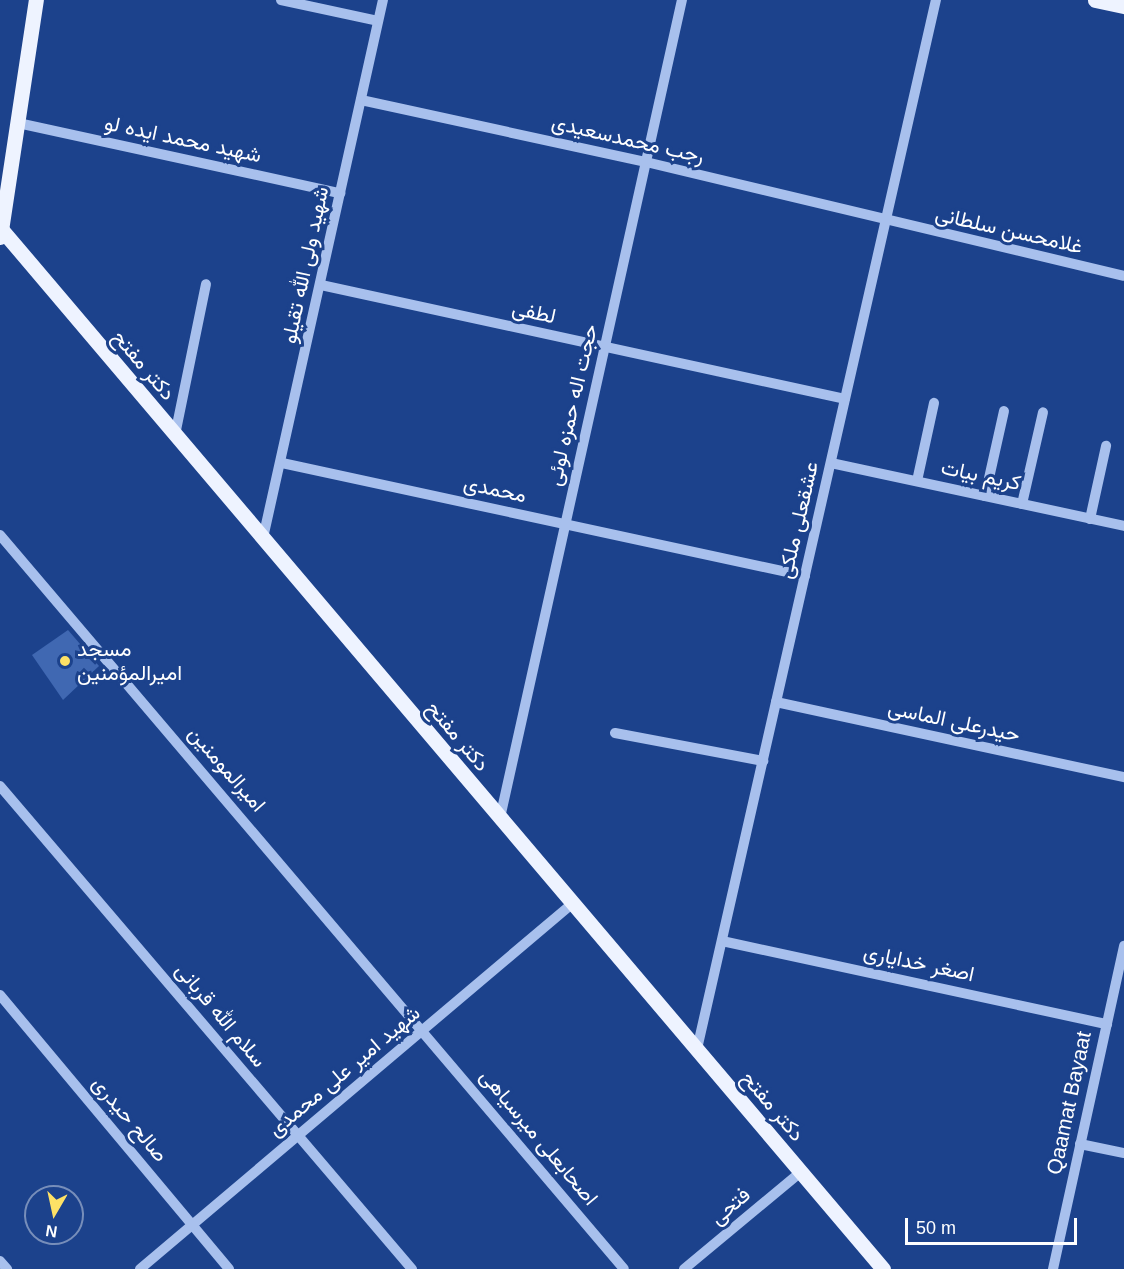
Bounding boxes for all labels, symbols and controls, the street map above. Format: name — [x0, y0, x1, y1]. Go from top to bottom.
street label: رجب محمدسعیدی — [549, 109, 707, 169]
street label: شهید محمد ایده لو — [102, 110, 264, 168]
street label: شهید ولی الله تقیلو — [276, 184, 334, 346]
street label: غلامحسن سلطانی — [933, 201, 1085, 259]
street label: لطفی — [510, 295, 558, 329]
street label: حجت اله حمزه لوئی — [541, 322, 603, 488]
street label: دکتر مفتح — [107, 325, 181, 405]
street label: کریم بیات — [939, 454, 1023, 496]
street label: عشقعلی ملکی — [772, 459, 824, 581]
street label: محمدی — [461, 470, 529, 508]
place label: مسجد امیرالمؤمنین — [77, 636, 182, 686]
marker: مسجد امیرالمؤمنین — [58, 654, 72, 668]
street label: حیدرعلی الماسی — [886, 695, 1022, 747]
street label: دکتر مفتح — [421, 696, 495, 776]
street label: امیرالمومنین — [183, 721, 271, 817]
street label: اصغر خدایاری — [861, 939, 977, 987]
street label: سلام الله قربانی — [170, 958, 272, 1072]
street label: شهید امیر علی محمدی — [263, 1000, 425, 1142]
street label: Qaamat Bayaat — [1042, 1029, 1096, 1177]
street label: اصحابعلی میرسیاهی — [475, 1064, 603, 1210]
street label: دکتر مفتح — [736, 1066, 810, 1146]
street label: صالح حیدری — [87, 1071, 173, 1167]
street label: فتحی — [705, 1182, 755, 1230]
north arrow — [24, 1185, 84, 1245]
scale bar — [908, 1206, 1080, 1244]
text: 50 m — [916, 1218, 956, 1238]
text: N — [44, 1222, 58, 1241]

